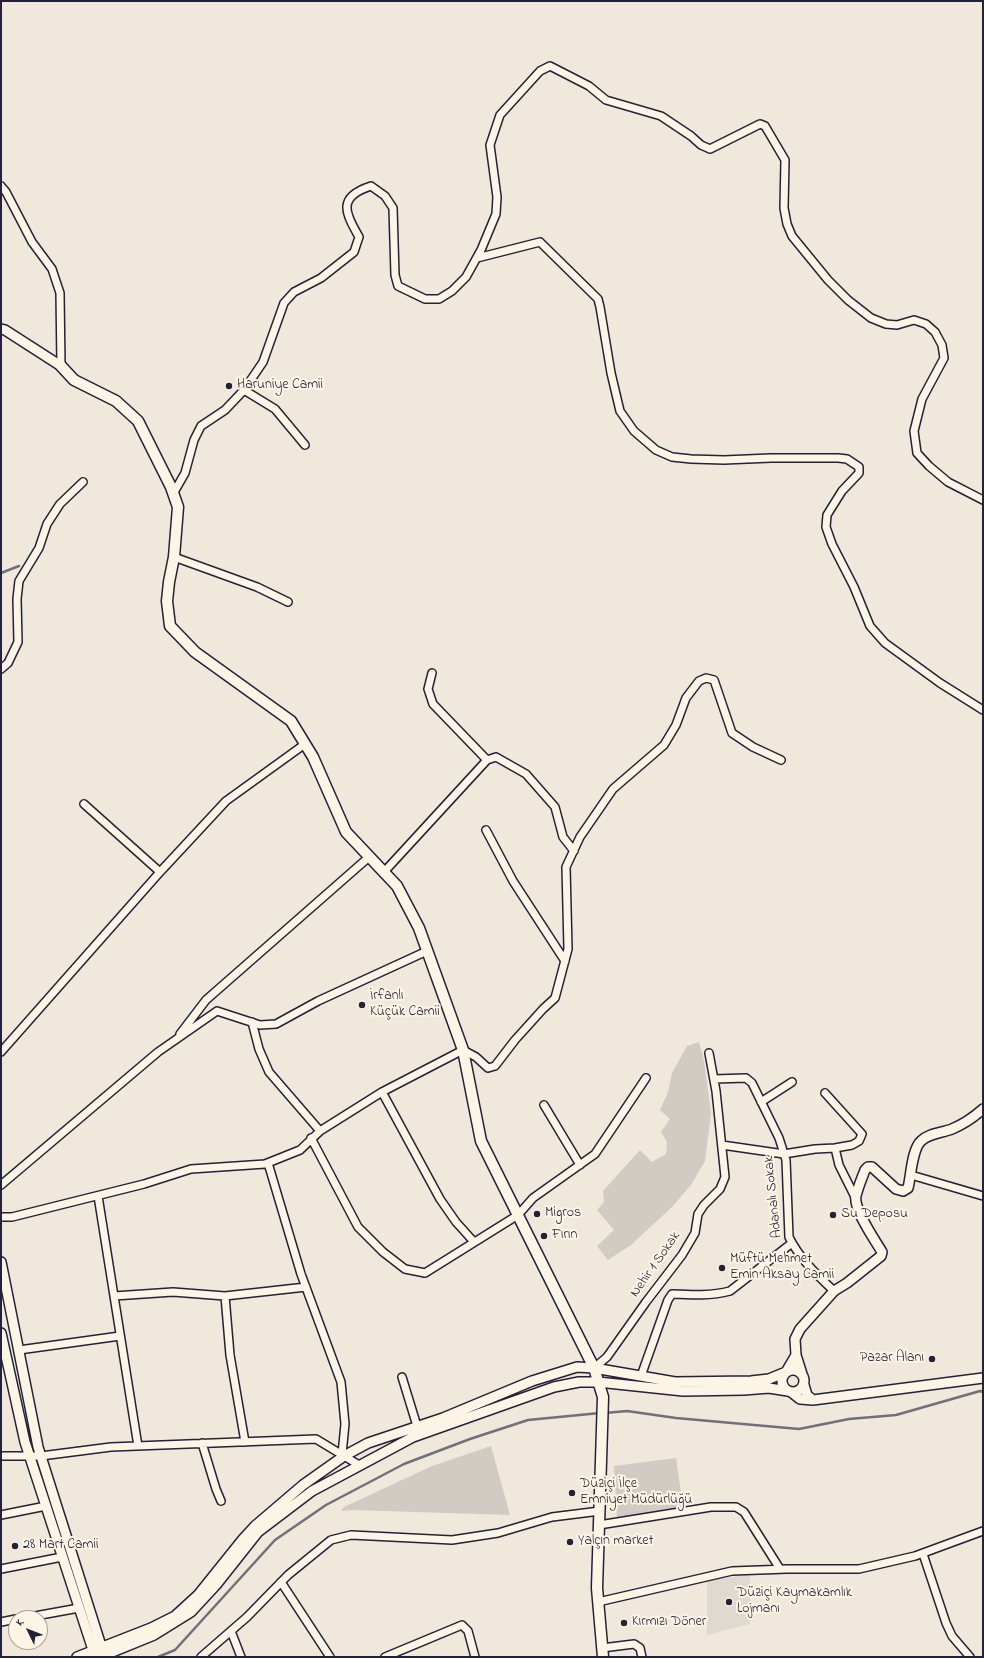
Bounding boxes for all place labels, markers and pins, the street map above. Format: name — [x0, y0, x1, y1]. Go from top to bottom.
place label: Haruniye Camii — [237, 378, 323, 394]
marker: Haruniye Camii — [224, 381, 234, 391]
place label: İrfanlı Küçük Camii — [370, 989, 440, 1022]
marker: İrfanlı Küçük Camii — [357, 1000, 367, 1010]
place label: Migros — [545, 1206, 581, 1222]
place label: Su Deposu — [841, 1207, 908, 1223]
marker: Migros — [532, 1209, 542, 1219]
marker: Su Deposu — [828, 1210, 838, 1220]
place label: Fırın — [552, 1228, 577, 1244]
marker: Fırın — [539, 1231, 549, 1241]
place label: Müftü Mehmet Emin Aksay Camii — [730, 1252, 834, 1284]
marker: Müftü Mehmet Emin Aksay Camii — [717, 1263, 727, 1273]
place label: Pazar Alanı — [860, 1351, 924, 1367]
marker: Pazar Alanı — [927, 1354, 937, 1364]
place label: Düziçi İlçe Emniyet Müdürlüğü — [580, 1477, 692, 1510]
marker: Düziçi İlçe Emniyet Müdürlüğü — [567, 1488, 577, 1498]
place label: Yalçın market — [578, 1534, 653, 1550]
marker: Yalçın market — [565, 1537, 575, 1547]
place label: 28 Mart Camii — [23, 1538, 98, 1554]
marker: 28 Mart Camii — [10, 1541, 20, 1551]
place label: Düziçi Kaymakamlık Lojmanı — [737, 1586, 852, 1618]
marker: Düziçi Kaymakamlık Lojmanı — [724, 1597, 734, 1607]
place label: Kırmızı Döner — [632, 1615, 706, 1631]
marker: Kırmızı Döner — [619, 1618, 629, 1628]

